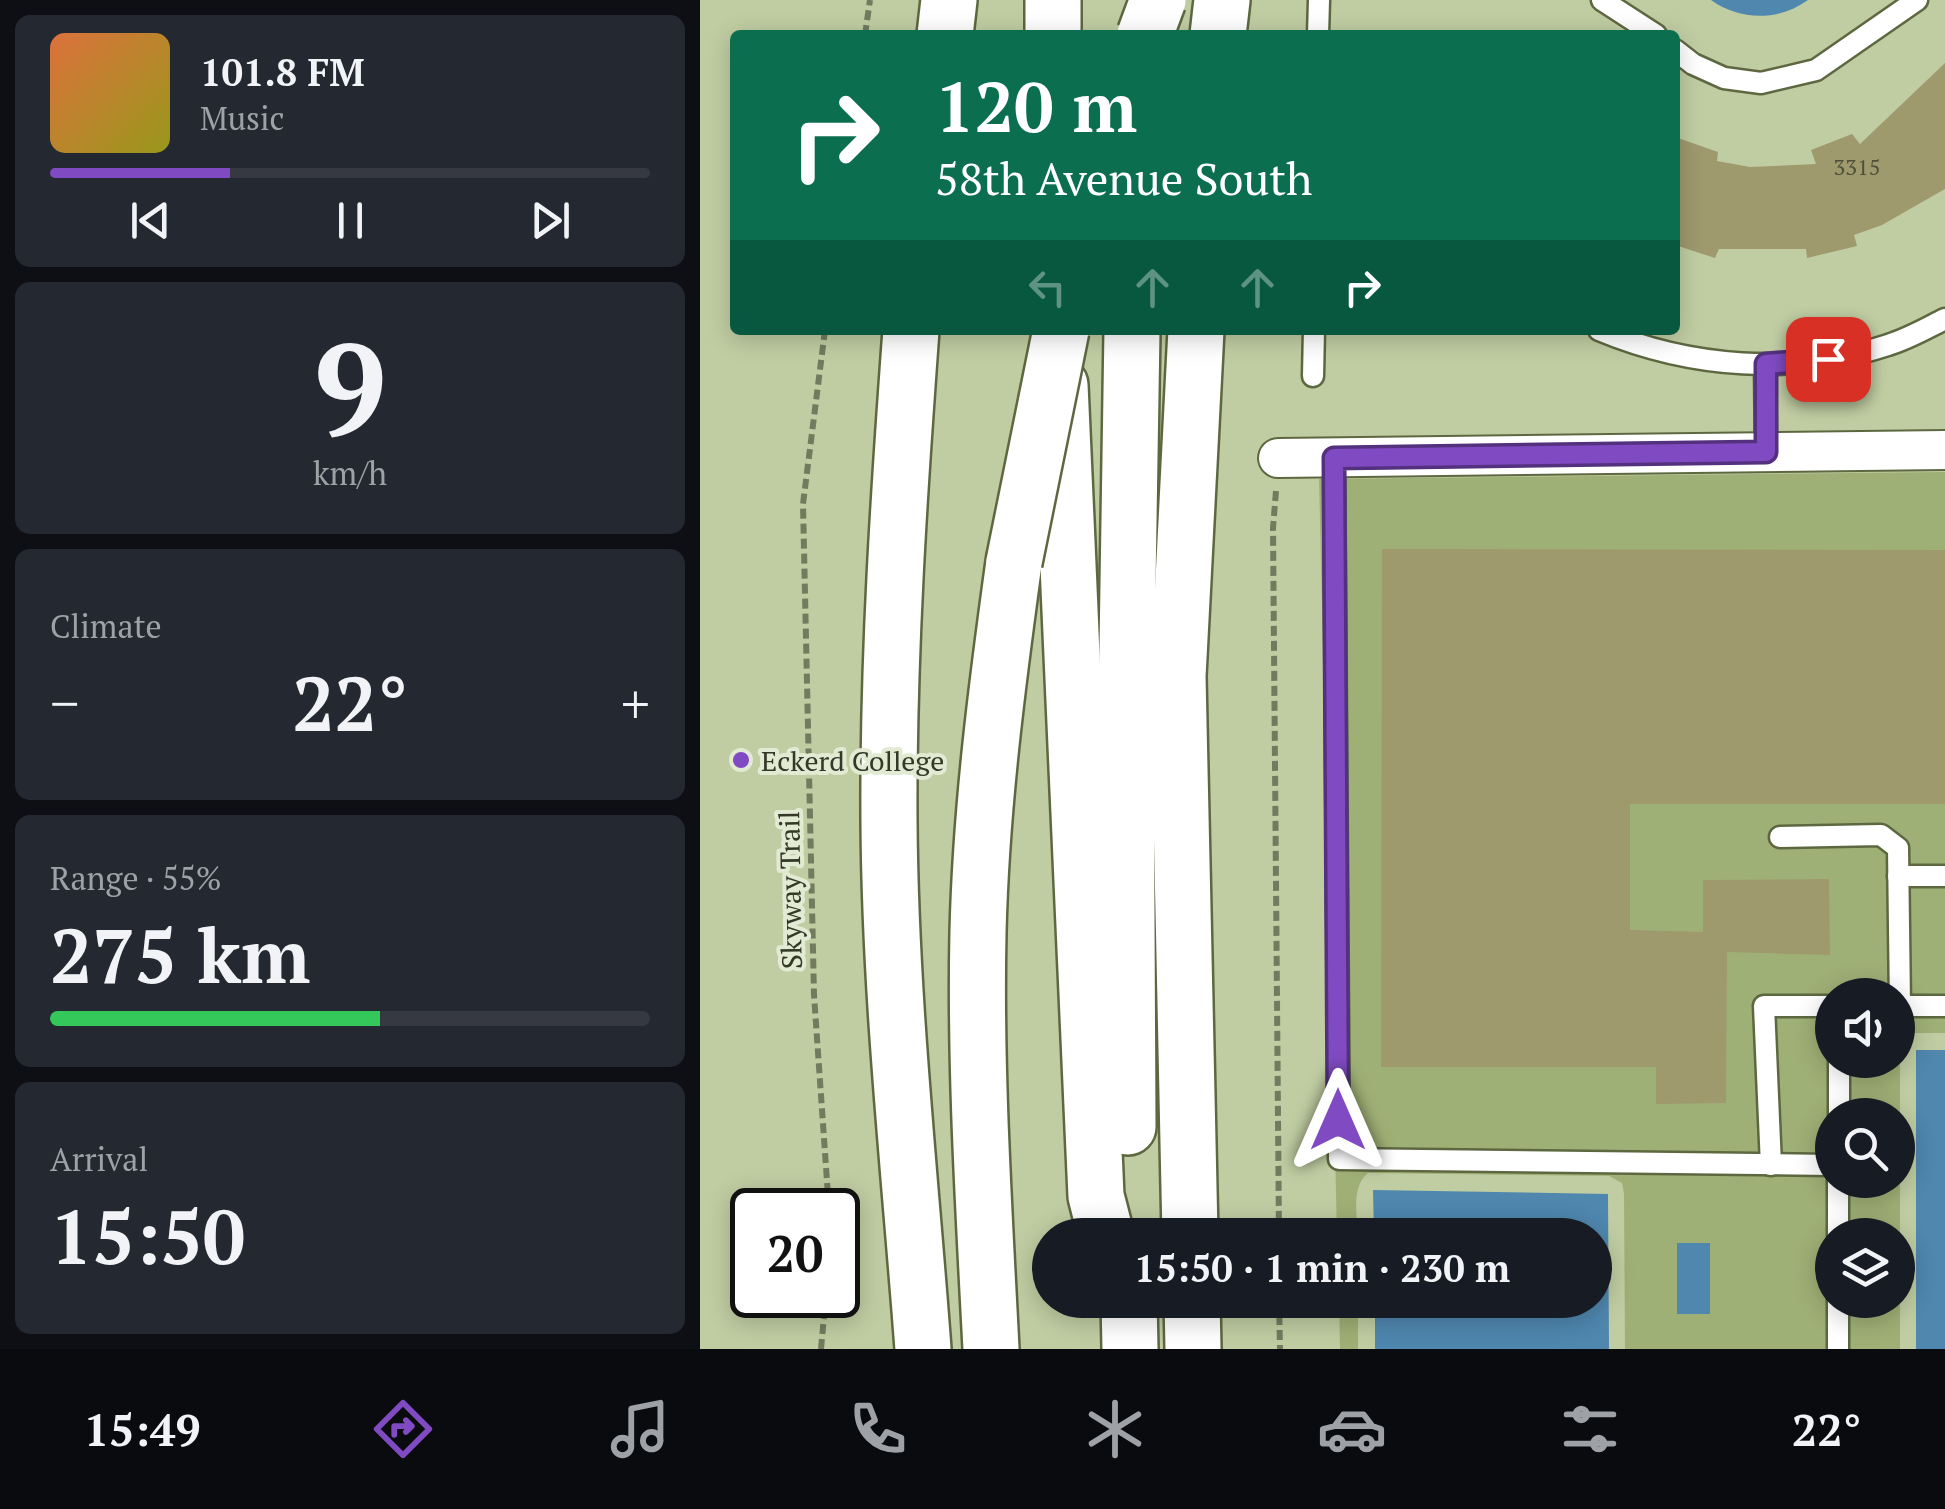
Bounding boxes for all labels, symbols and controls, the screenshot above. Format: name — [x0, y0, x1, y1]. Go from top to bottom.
text: 101.8 FM — [200, 47, 365, 97]
text: 120 m — [935, 59, 1137, 152]
icon: right — [770, 70, 900, 200]
text: Music — [200, 97, 285, 139]
text: 58th Avenue South — [935, 148, 1312, 208]
house number: 3315 — [1834, 152, 1880, 181]
icon: previous — [123, 193, 178, 248]
icon: pause — [323, 193, 378, 248]
icon: next — [523, 193, 578, 248]
icon: left — [1020, 260, 1075, 315]
icon: ahead — [1125, 260, 1180, 315]
icon: ahead — [1230, 260, 1285, 315]
icon: right — [1335, 260, 1390, 315]
text: 9 — [313, 301, 387, 473]
pin — [1786, 317, 1871, 402]
icon: arrive — [1801, 332, 1856, 387]
text: km/h — [313, 452, 387, 494]
text: Climate — [50, 605, 162, 647]
text: 22° — [292, 653, 408, 752]
text: − — [50, 666, 79, 739]
text: + — [621, 666, 650, 739]
place label: Eckerd College — [761, 742, 944, 779]
marker: Eckerd College — [730, 749, 752, 771]
street label: Skyway Trail — [770, 811, 810, 969]
text: Range · 55% — [50, 857, 222, 899]
text: 275 km — [50, 905, 310, 1004]
map controls — [1815, 978, 1915, 1318]
button: sound — [1815, 978, 1915, 1078]
position arrow — [1286, 1068, 1390, 1172]
button: search — [1815, 1098, 1915, 1198]
text: Arrival — [50, 1138, 148, 1180]
text: 15:50 — [50, 1186, 245, 1285]
speed limit sign: 20 — [730, 1188, 860, 1318]
button: layers — [1815, 1218, 1915, 1318]
text: 15:50 · 1 min · 230 m — [1134, 1243, 1510, 1293]
icon: directions — [368, 1394, 438, 1464]
icon: music — [605, 1394, 675, 1464]
icon: phone — [843, 1394, 913, 1464]
icon: climate — [1080, 1394, 1150, 1464]
icon: car — [1317, 1394, 1387, 1464]
icon: filters — [1555, 1394, 1625, 1464]
text: 15:49 — [84, 1399, 201, 1459]
text: 22° — [1792, 1399, 1861, 1459]

